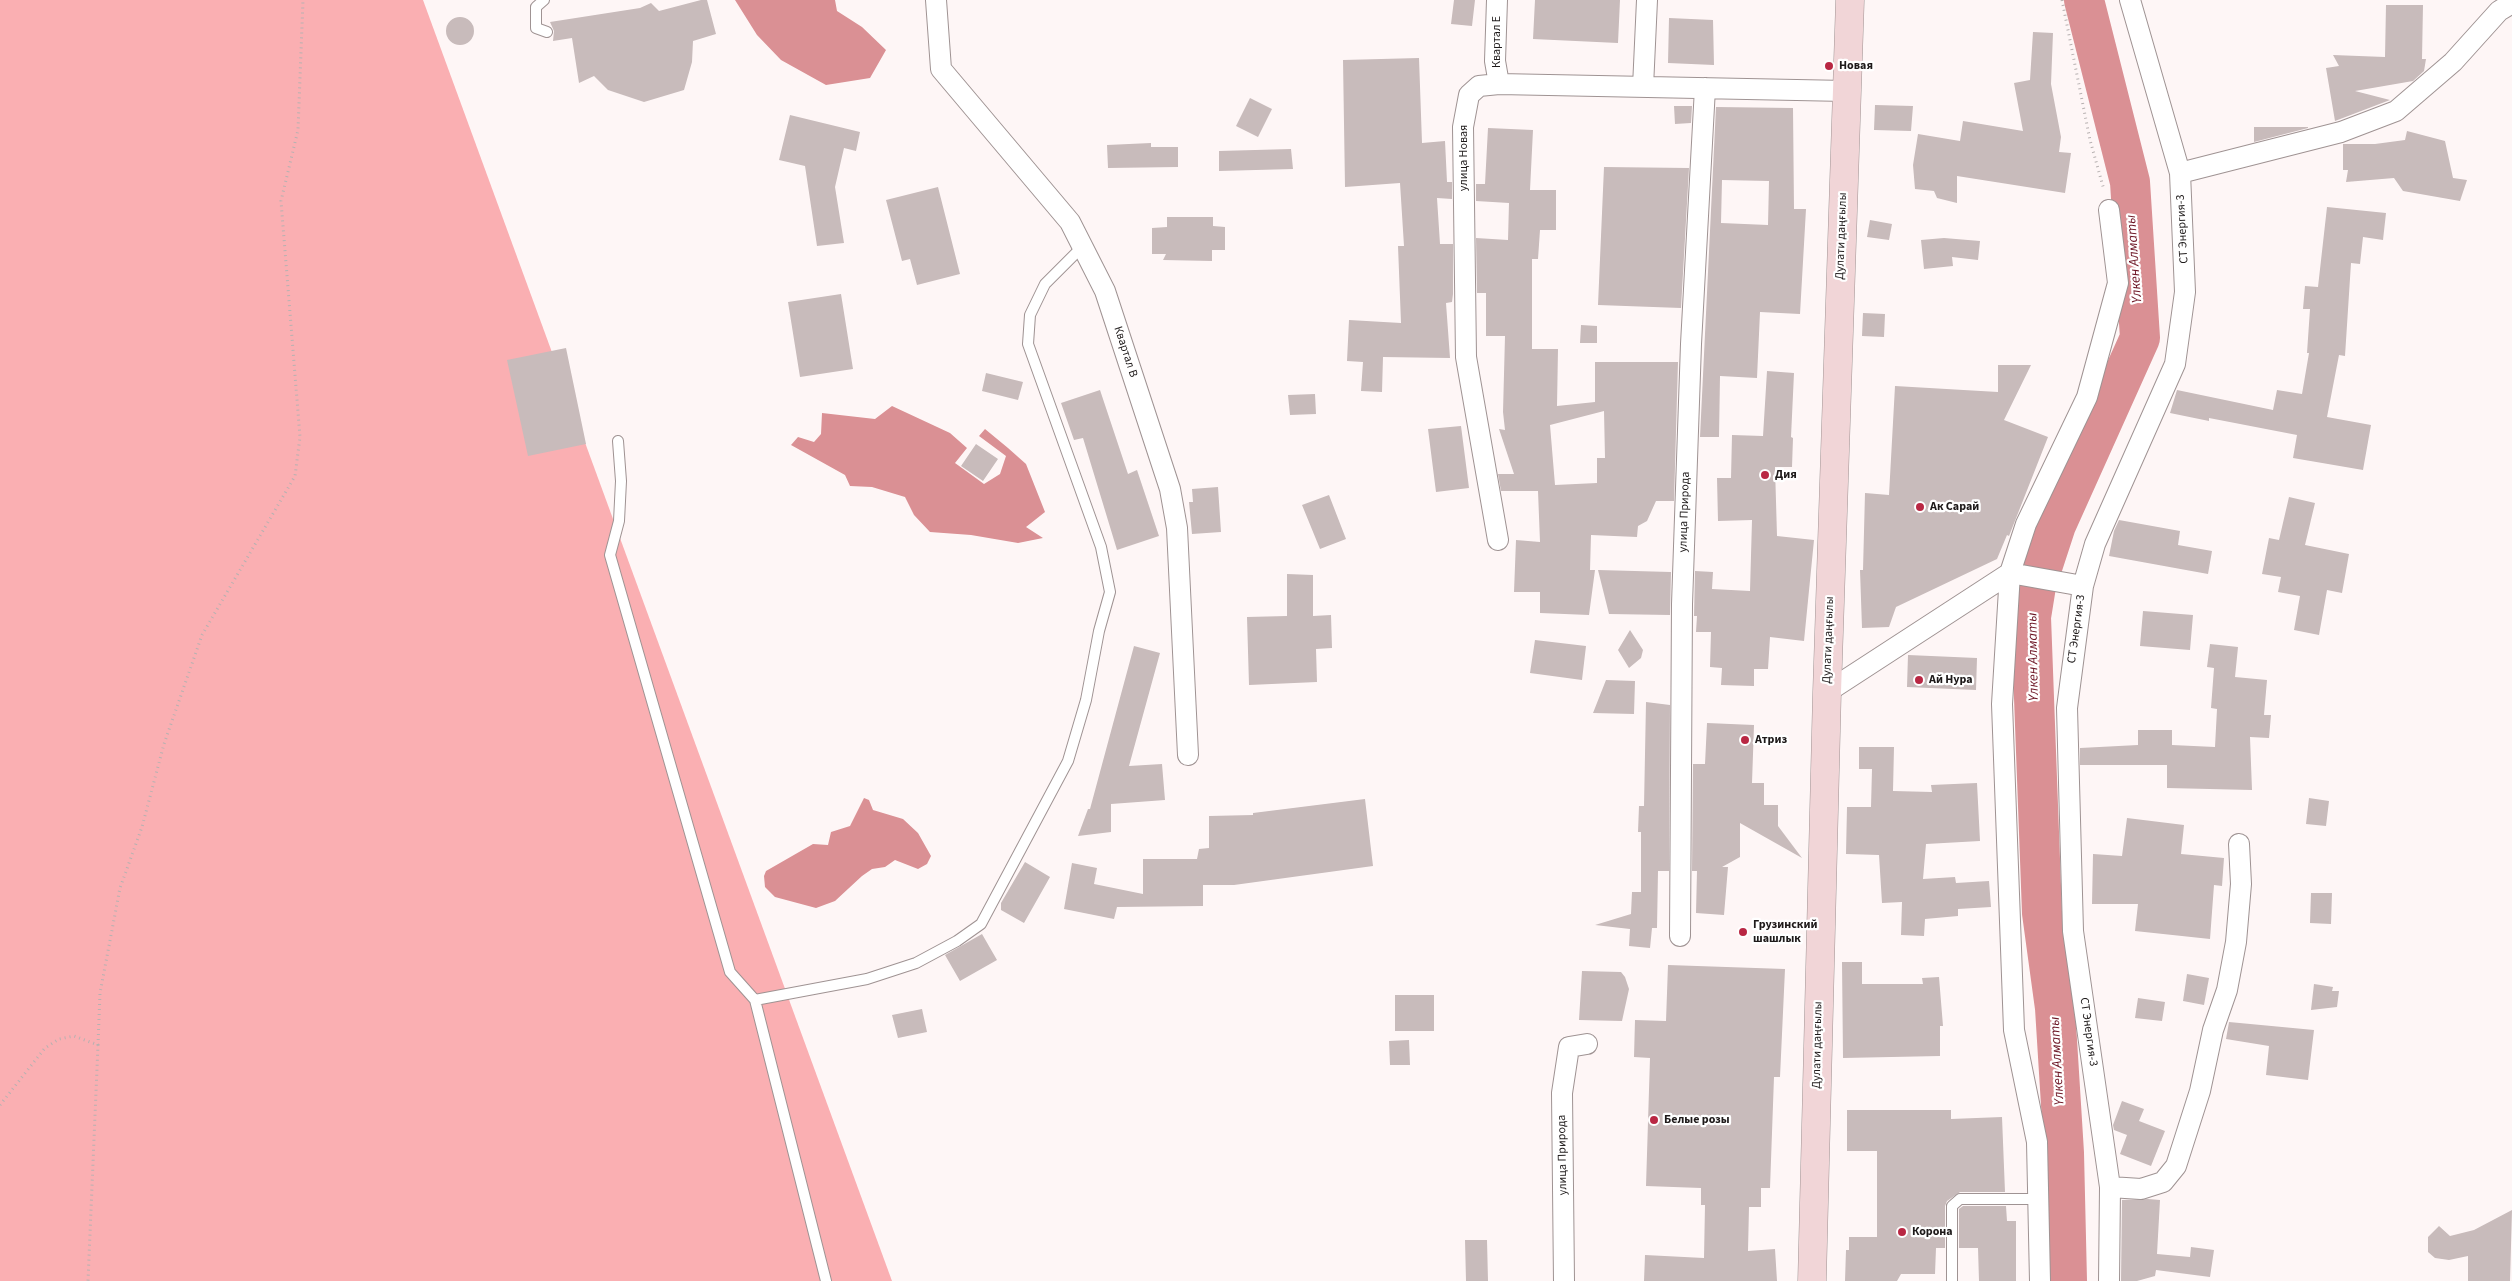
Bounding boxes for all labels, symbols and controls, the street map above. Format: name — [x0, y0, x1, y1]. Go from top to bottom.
street label: Квартал Е — [1490, 16, 1504, 68]
place label: Новая — [1839, 59, 1873, 73]
marker: Новая — [1823, 60, 1835, 72]
street label: улица Новая — [1457, 125, 1471, 191]
street label: Дулати даңғылы — [1833, 192, 1851, 280]
street label: СТ Энергия-3 — [2174, 194, 2192, 264]
water label: Үлкен Алматы — [2124, 214, 2146, 304]
street label: Квартал В — [1110, 325, 1140, 379]
place label: Дия — [1775, 468, 1797, 482]
marker: Дия — [1759, 469, 1771, 481]
street label: улица Природа — [1676, 471, 1694, 553]
place label: Ак Сарай — [1930, 500, 1979, 514]
marker: Ак Сарай — [1914, 501, 1926, 513]
street label: СТ Энергия-3 — [2065, 594, 2089, 664]
street label: Дулати даңғылы — [1820, 596, 1838, 684]
water label: Үлкен Алматы — [2025, 612, 2043, 702]
place label: Ай Нура — [1929, 673, 1973, 687]
marker: Ай Нура — [1913, 674, 1925, 686]
place label: Атриз — [1755, 733, 1787, 747]
marker: Атриз — [1739, 734, 1751, 746]
place label: Грузинский шашлык — [1753, 918, 1817, 946]
marker: Грузинский шашлык — [1737, 926, 1749, 938]
street label: СТ Энергия-3 — [2076, 997, 2100, 1067]
street label: Дулати даңғылы — [1810, 1001, 1826, 1089]
water label: Үлкен Алматы — [2047, 1016, 2069, 1106]
place label: Белые розы — [1664, 1113, 1730, 1127]
marker: Белые розы — [1648, 1114, 1660, 1126]
street label: улица Природа — [1555, 1115, 1571, 1195]
place label: Корона — [1912, 1225, 1953, 1239]
marker: Корона — [1896, 1226, 1908, 1238]

